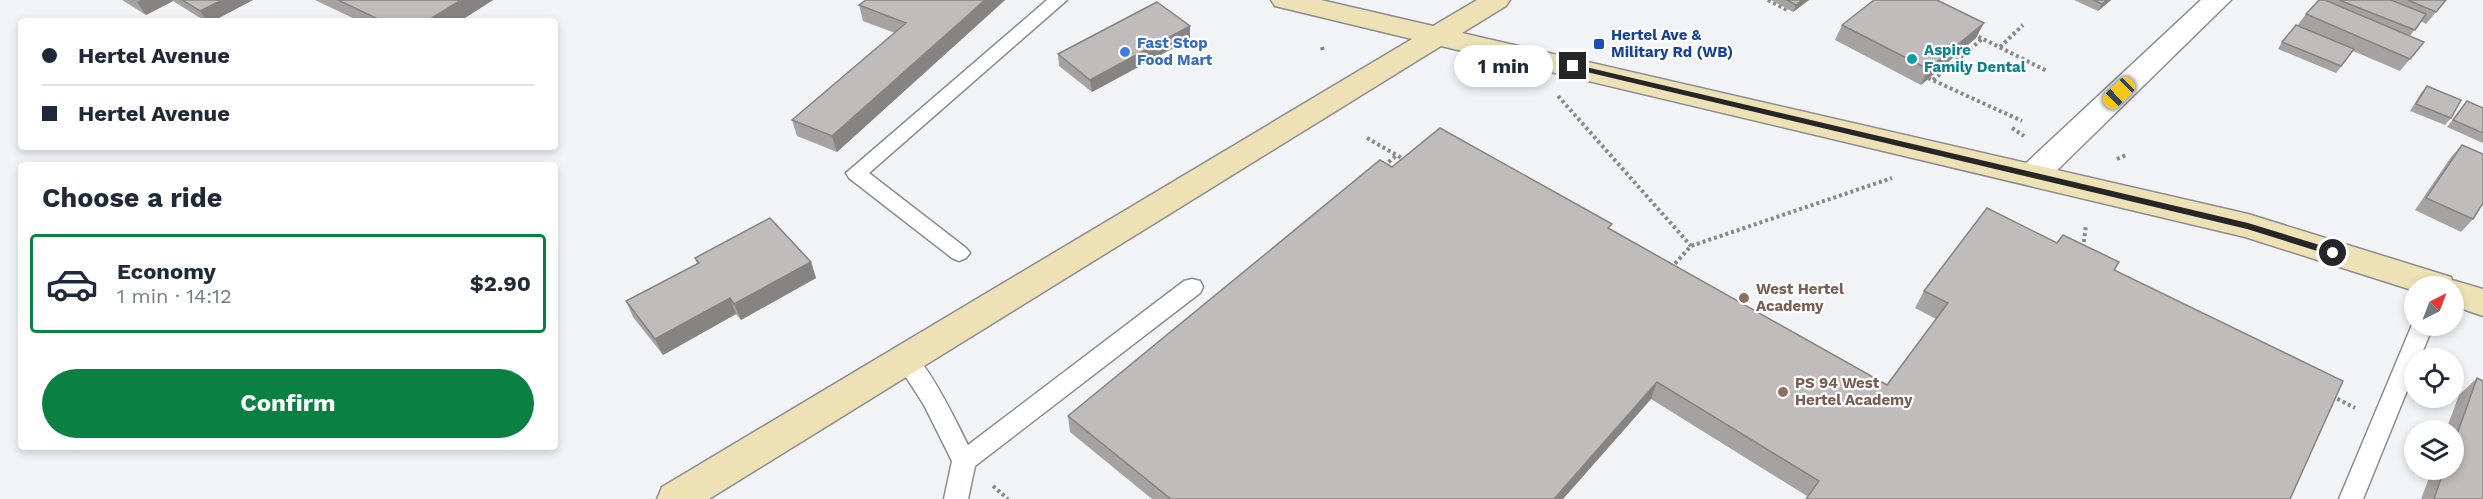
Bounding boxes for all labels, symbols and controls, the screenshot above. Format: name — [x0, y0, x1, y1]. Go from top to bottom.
place label: Hertel Ave & Military Rd (WB) — [1611, 26, 1733, 61]
place label: Fast Stop Food Mart — [1137, 34, 1213, 69]
marker: Hertel Ave & Military Rd (WB) — [1592, 37, 1606, 51]
place label: Aspire Family Dental — [1924, 41, 2026, 76]
text: Hertel Avenue — [78, 43, 230, 68]
marker: Fast Stop Food Mart — [1118, 45, 1132, 59]
callout: 1 min — [1453, 45, 1552, 87]
route end — [1559, 52, 1586, 79]
marker: Aspire Family Dental — [1905, 52, 1919, 66]
text: 1 min — [1478, 54, 1529, 78]
car — [2100, 74, 2138, 112]
text: Hertel Avenue — [78, 101, 230, 126]
text: Choose a ride — [42, 182, 222, 214]
route start — [2319, 239, 2346, 266]
icon: car — [45, 257, 99, 311]
text: Economy — [117, 259, 216, 284]
text: $2.90 — [470, 271, 531, 296]
north arrow — [2404, 276, 2464, 336]
map controls — [2404, 276, 2464, 480]
place label: West Hertel Academy — [1756, 280, 1844, 315]
text: 1 min · 14:12 — [117, 284, 232, 308]
marker: West Hertel Academy — [1737, 291, 1751, 305]
button: locate — [2404, 348, 2464, 408]
button: Confirm — [42, 369, 534, 438]
place label: PS 94 West Hertel Academy — [1795, 374, 1913, 409]
marker: PS 94 West Hertel Academy — [1776, 385, 1790, 399]
button: layers — [2404, 420, 2464, 480]

